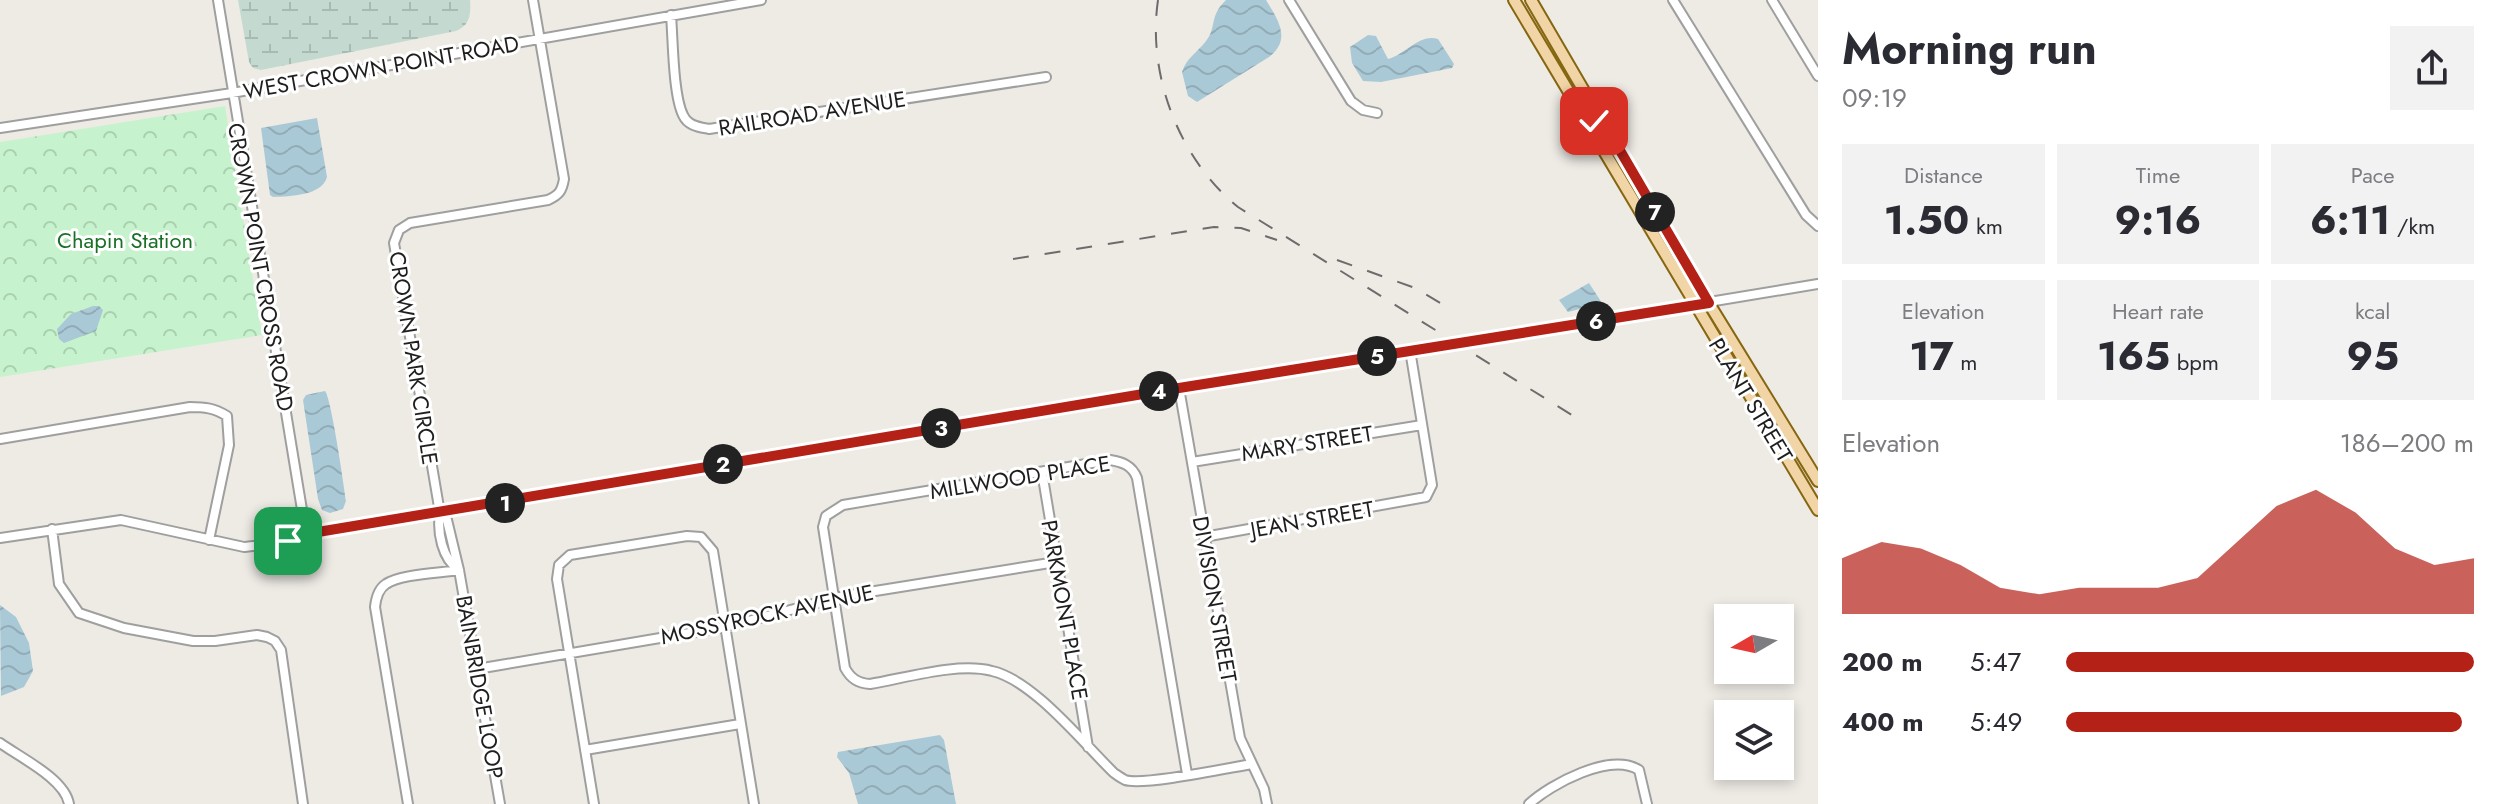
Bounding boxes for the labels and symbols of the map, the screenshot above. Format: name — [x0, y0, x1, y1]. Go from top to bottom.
street label: WEST CROWN POINT ROAD — [241, 27, 521, 107]
street label: RAILROAD AVENUE — [716, 82, 908, 144]
pin — [1560, 87, 1628, 155]
street label: CROWN POINT CROSS ROAD — [220, 120, 302, 414]
pin: 7 — [1635, 192, 1675, 232]
park label: Chapin Station — [57, 224, 193, 256]
street label: CROWN PARK CIRCLE — [381, 249, 447, 467]
pin: 6 — [1576, 301, 1616, 341]
street label: PLANT STREET — [1701, 332, 1801, 469]
pin: 5 — [1357, 336, 1397, 376]
pin: 4 — [1139, 371, 1179, 411]
pin: 3 — [921, 408, 961, 448]
street label: MARY STREET — [1239, 417, 1376, 469]
pin: 2 — [703, 444, 743, 484]
street label: MILLWOOD PLACE — [928, 447, 1112, 507]
pin: 1 — [485, 483, 525, 523]
street label: JEAN STREET — [1245, 492, 1377, 546]
pin — [254, 507, 322, 575]
street label: DIVISION STREET — [1185, 514, 1245, 685]
street label: PARKMONT PLACE — [1033, 517, 1097, 703]
street label: MOSSYROCK AVENUE — [657, 576, 877, 652]
street label: BAINBRIDGE LOOP — [448, 593, 512, 781]
north arrow — [1714, 604, 1794, 684]

